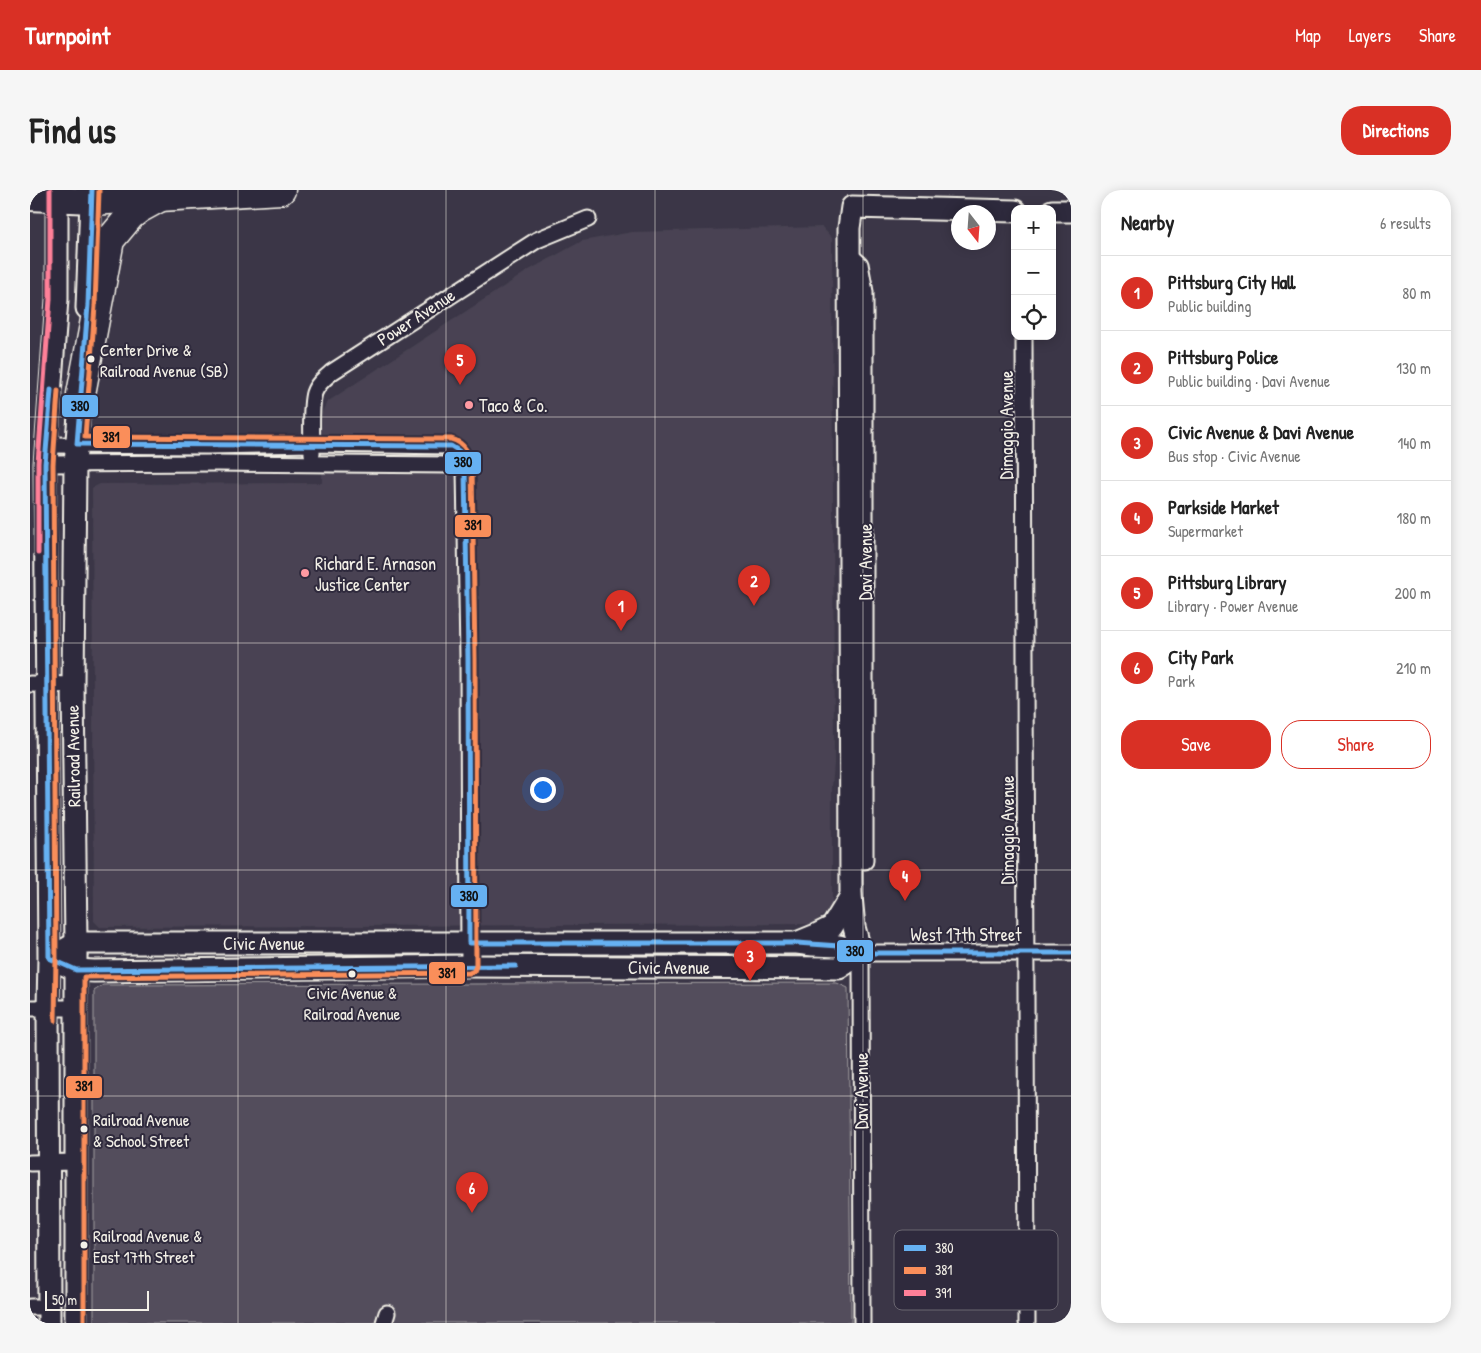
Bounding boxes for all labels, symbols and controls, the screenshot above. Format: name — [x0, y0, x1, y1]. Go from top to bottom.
text: Turnpoint — [25, 19, 110, 51]
text: Map — [1295, 23, 1321, 48]
text: Layers — [1349, 23, 1391, 48]
text: Share — [1419, 23, 1456, 48]
button: Directions — [1341, 106, 1451, 155]
text: Find us — [30, 107, 116, 154]
north arrow — [951, 205, 996, 250]
map controls — [1011, 205, 1056, 340]
button: + — [1011, 205, 1056, 250]
text: Nearby — [1121, 208, 1174, 237]
text: 6 results — [1380, 212, 1431, 234]
button: − — [1011, 250, 1056, 295]
text: Pittsburg City Hall — [1168, 269, 1296, 295]
text: 1 — [1134, 282, 1140, 304]
text: 80 m — [1402, 282, 1431, 304]
street label: Power Avenue — [372, 283, 460, 351]
button: locate — [1011, 295, 1056, 340]
text: Public building — [1168, 295, 1251, 317]
place label: Center Drive & Railroad Avenue (SB) — [100, 338, 229, 382]
pin: 5 — [444, 344, 476, 385]
text: Pittsburg Police — [1168, 344, 1278, 370]
marker: Center Drive & Railroad Avenue (SB) — [86, 354, 96, 364]
text: 2 — [1133, 357, 1141, 379]
text: 130 m — [1396, 357, 1431, 379]
text: Public building · Davi Avenue — [1168, 370, 1330, 392]
street label: Dimaggio Avenue — [994, 371, 1019, 479]
place label: Taco & Co. — [479, 393, 548, 418]
line badge: 380 — [61, 394, 99, 418]
text: 380 — [71, 396, 90, 415]
marker: Taco & Co. — [463, 399, 475, 411]
text: Civic Avenue & Davi Avenue — [1168, 419, 1354, 445]
line badge: 381 — [92, 425, 131, 449]
text: 381 — [102, 427, 120, 446]
text: 3 — [1133, 432, 1141, 454]
text: 140 m — [1397, 432, 1431, 454]
text: Bus stop · Civic Avenue — [1168, 445, 1301, 467]
line badge: 380 — [444, 451, 482, 475]
text: 380 — [454, 452, 473, 471]
text: Parkside Market — [1168, 494, 1279, 520]
text: 4 — [1134, 507, 1140, 529]
text: 180 m — [1397, 507, 1431, 529]
line badge: 381 — [454, 514, 492, 538]
text: 381 — [464, 515, 482, 534]
text: Supermarket — [1168, 520, 1243, 542]
street label: Davi Avenue — [853, 524, 878, 600]
place label: Richard E. Arnason Justice Center — [315, 551, 436, 597]
pin: 2 — [738, 565, 770, 606]
marker: Richard E. Arnason Justice Center — [299, 567, 311, 579]
text: Pittsburg Library — [1168, 569, 1287, 595]
text: 5 — [1134, 582, 1140, 604]
text: 200 m — [1395, 582, 1431, 604]
pin: 1 — [605, 590, 637, 631]
text: Library · Power Avenue — [1168, 595, 1298, 617]
text: City Park — [1168, 644, 1233, 670]
text: 6 — [1134, 657, 1140, 679]
text: 210 m — [1396, 657, 1431, 679]
text: Park — [1168, 670, 1195, 692]
street label: Railroad Avenue — [60, 705, 86, 807]
button: Save — [1121, 720, 1271, 769]
button: Share — [1281, 720, 1431, 769]
street label: Dimaggio Avenue — [995, 776, 1020, 884]
your location — [530, 777, 556, 803]
pin: 4 — [889, 860, 921, 901]
line badge: 380 — [450, 884, 488, 908]
text: 380 — [460, 886, 479, 905]
street label: West 17th Street — [911, 922, 1022, 947]
street label: Civic Avenue — [223, 931, 305, 956]
line badge: 380 — [836, 939, 874, 963]
pin: 3 — [734, 940, 766, 981]
text: 380 — [846, 941, 865, 960]
street label: Civic Avenue — [628, 955, 710, 980]
line badge: 381 — [428, 961, 466, 985]
text: 381 — [438, 963, 456, 982]
marker: Civic Avenue & Railroad Avenue — [347, 969, 357, 979]
place label: Civic Avenue & Railroad Avenue — [304, 981, 400, 1025]
street label: Davi Avenue — [849, 1053, 874, 1129]
line badge: 381 — [65, 1075, 103, 1099]
text: 381 — [75, 1076, 93, 1095]
place label: Railroad Avenue & School Street — [93, 1108, 190, 1152]
marker: Railroad Avenue & School Street — [79, 1124, 89, 1134]
pin: 6 — [456, 1172, 488, 1213]
place label: Railroad Avenue & East 17th Street — [93, 1224, 202, 1268]
legend — [894, 1230, 1058, 1310]
text: 380 — [935, 1238, 954, 1257]
marker: Railroad Avenue & East 17th Street — [79, 1240, 89, 1250]
text: 381 — [935, 1260, 952, 1279]
text: 391 — [935, 1283, 952, 1302]
scale bar — [45, 1288, 149, 1311]
text: 50 m — [52, 1290, 77, 1309]

